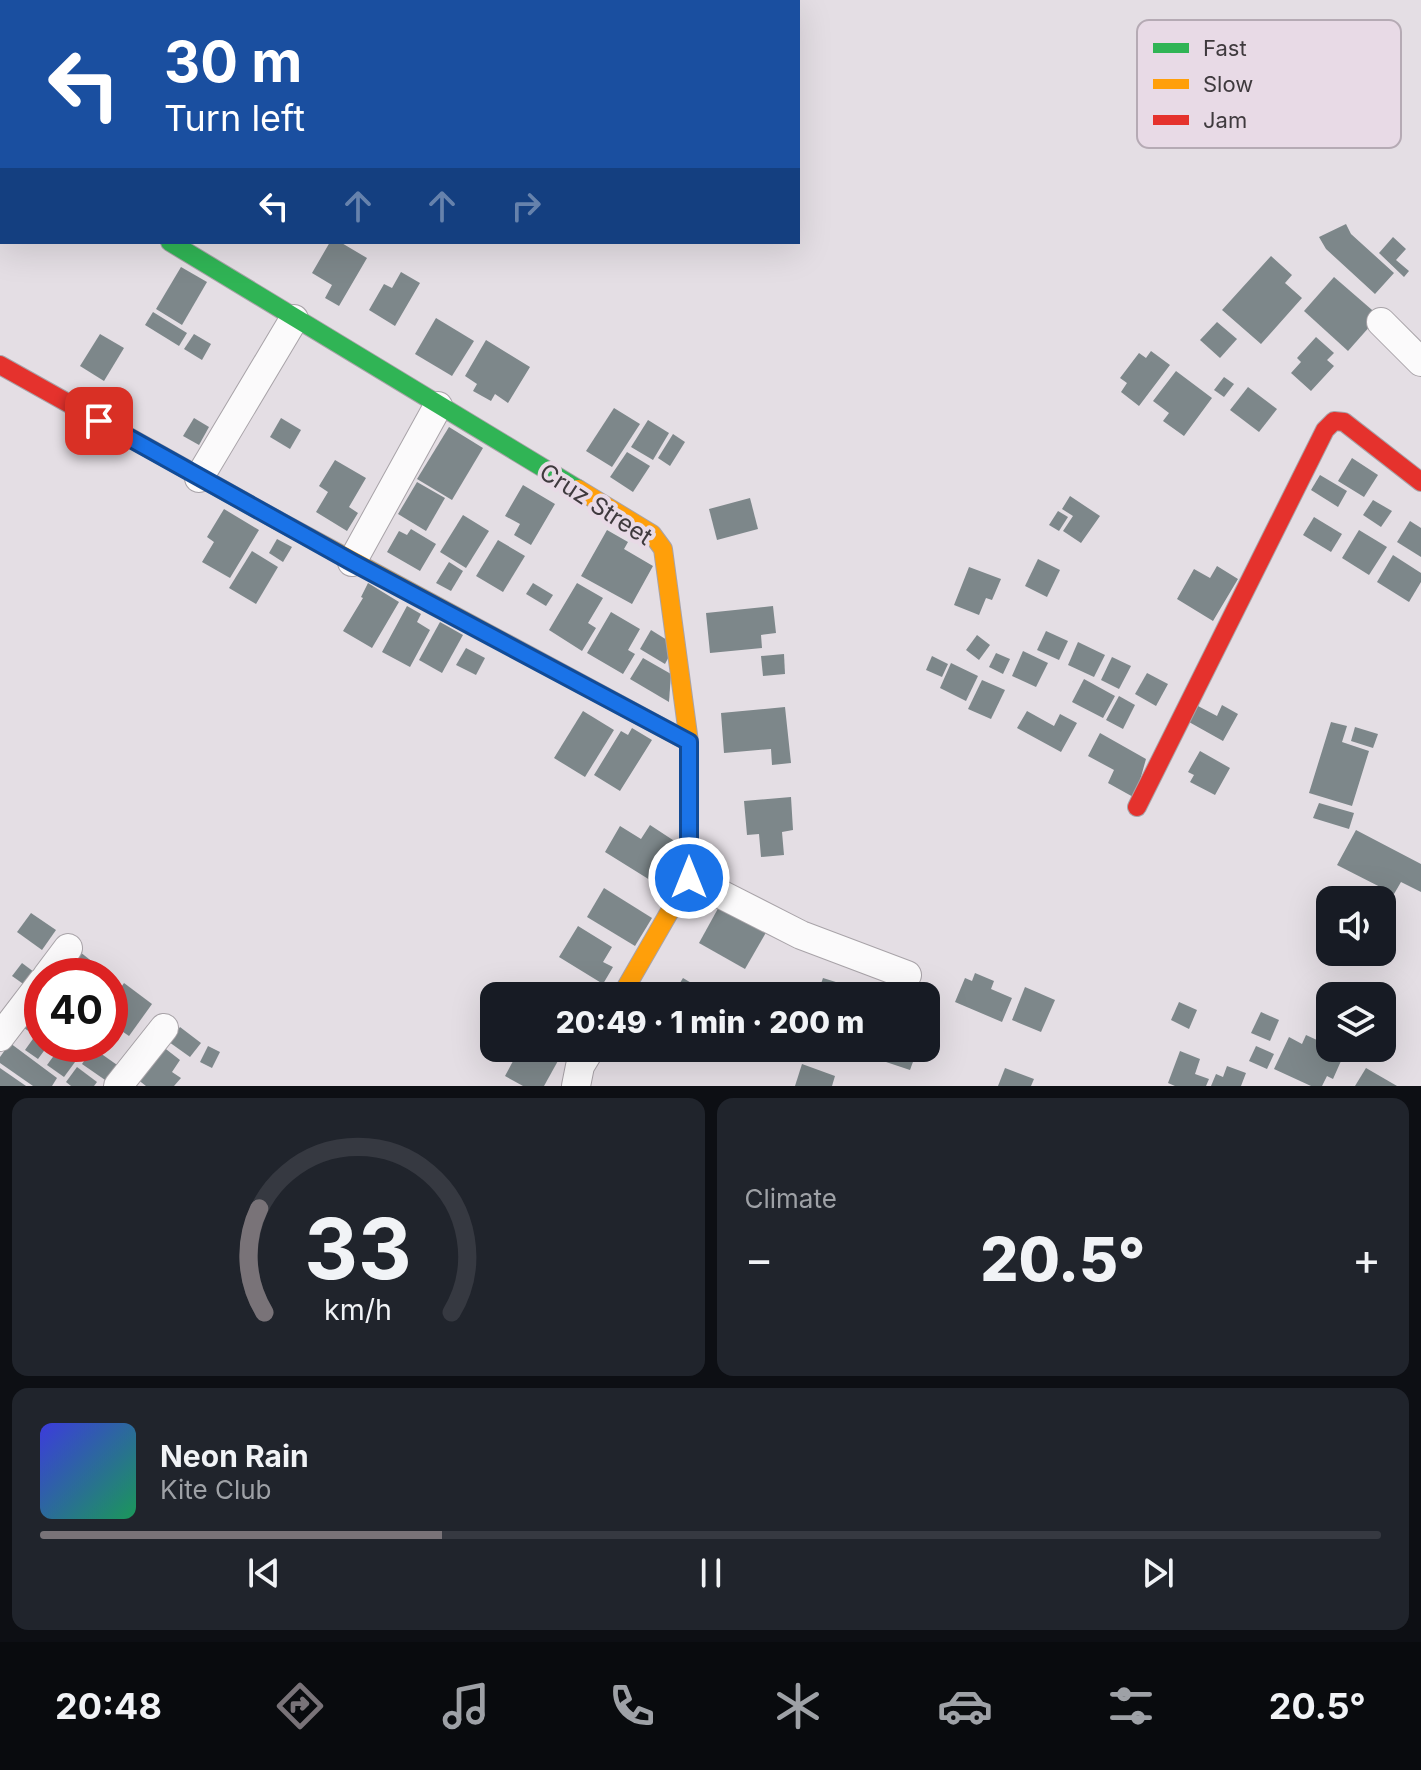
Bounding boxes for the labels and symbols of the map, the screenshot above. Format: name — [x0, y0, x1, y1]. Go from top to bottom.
legend — [1137, 20, 1401, 148]
text: Fast — [1203, 35, 1247, 61]
text: Slow — [1203, 71, 1253, 97]
text: Jam — [1203, 107, 1247, 133]
pin — [65, 387, 133, 455]
street label: Cruz Street — [534, 457, 658, 551]
position arrow — [647, 836, 731, 920]
speed limit sign: 40 — [24, 958, 128, 1062]

